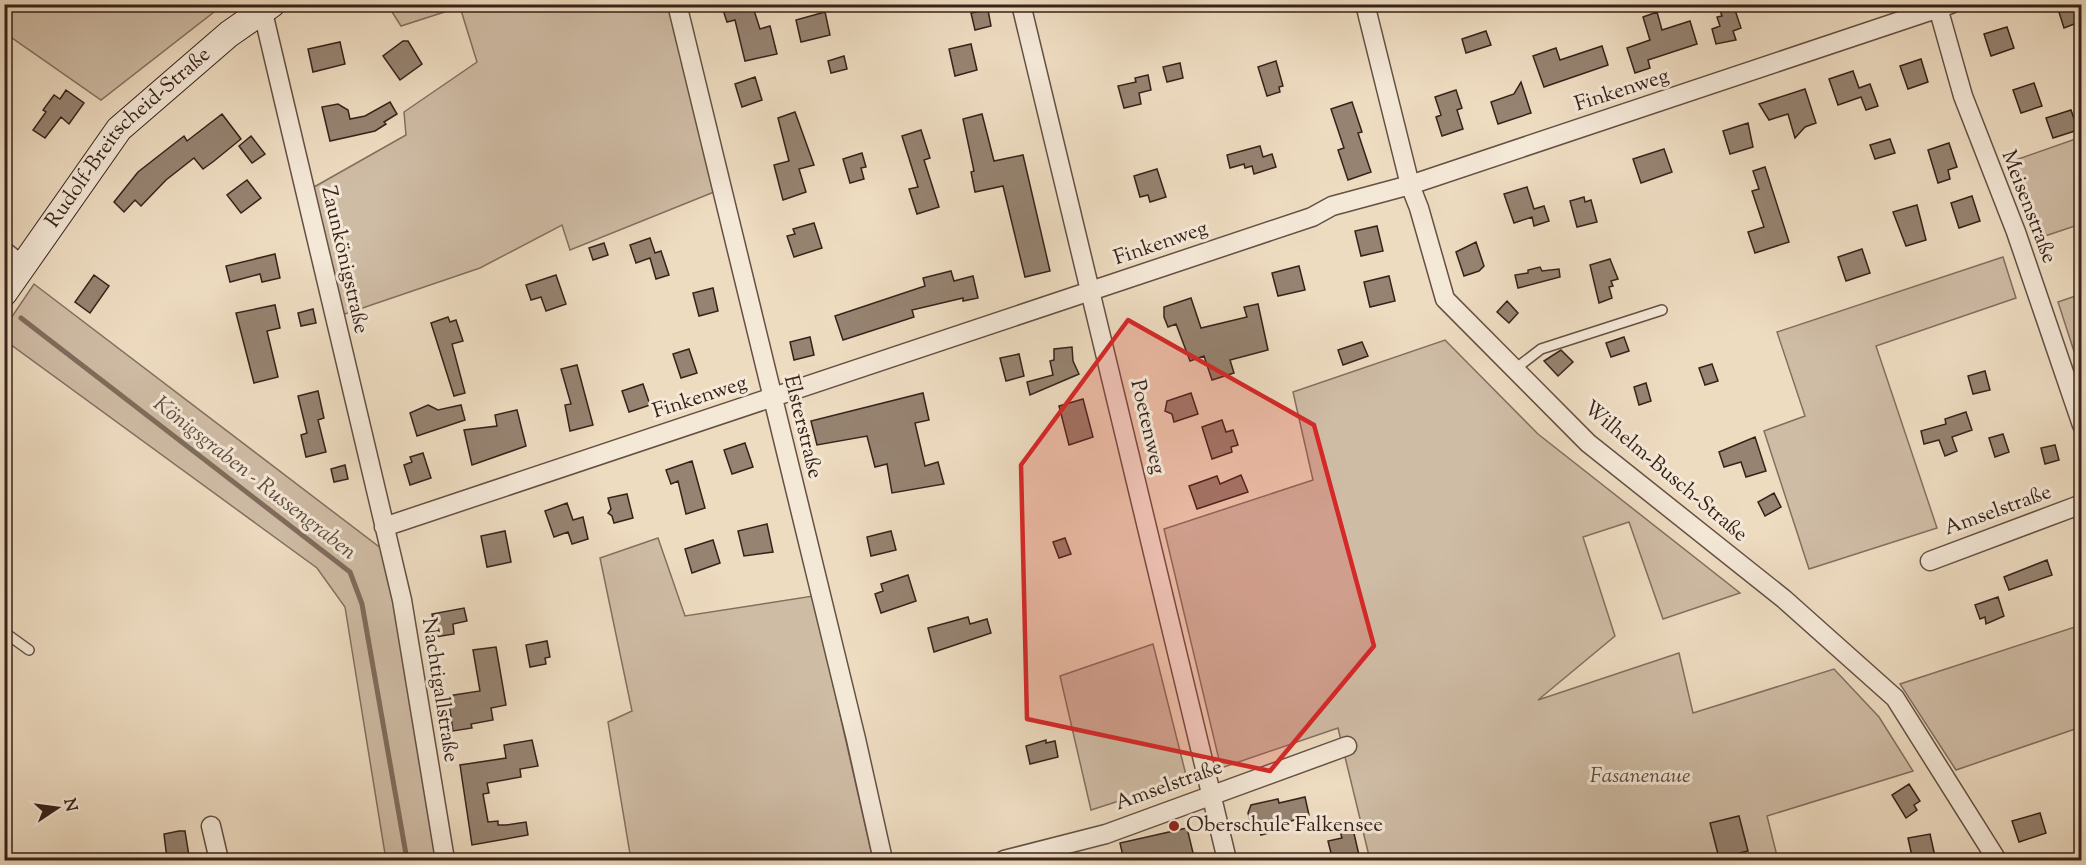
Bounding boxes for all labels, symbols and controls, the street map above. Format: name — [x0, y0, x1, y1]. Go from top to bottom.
street label: Rudolf-Breitscheid-Straße — [39, 41, 218, 234]
street label: Finkenweg — [1571, 62, 1673, 120]
street label: Meisenstraße — [1993, 146, 2063, 268]
street label: Zaunkönigstraße — [312, 183, 376, 337]
street label: Finkenweg — [1110, 214, 1212, 274]
street label: Finkenweg — [649, 369, 751, 427]
street label: Elsterstraße — [775, 372, 829, 482]
street label: Poetenweg — [1122, 377, 1172, 477]
water label: Königsgraben - Russengraben — [145, 389, 363, 569]
street label: Wilhelm-Busch-Straße — [1576, 394, 1754, 550]
street label: Amselstraße — [1940, 478, 2056, 544]
street label: Nachtigallstraße — [413, 616, 465, 764]
street label: Amselstraße — [1111, 753, 1227, 819]
park label: Fasanenaue — [1590, 762, 1690, 792]
north arrow — [27, 778, 87, 838]
text: N — [57, 796, 82, 814]
place label: Oberschule Falkensee — [1186, 811, 1383, 841]
marker: Oberschule Falkensee — [1167, 819, 1181, 833]

